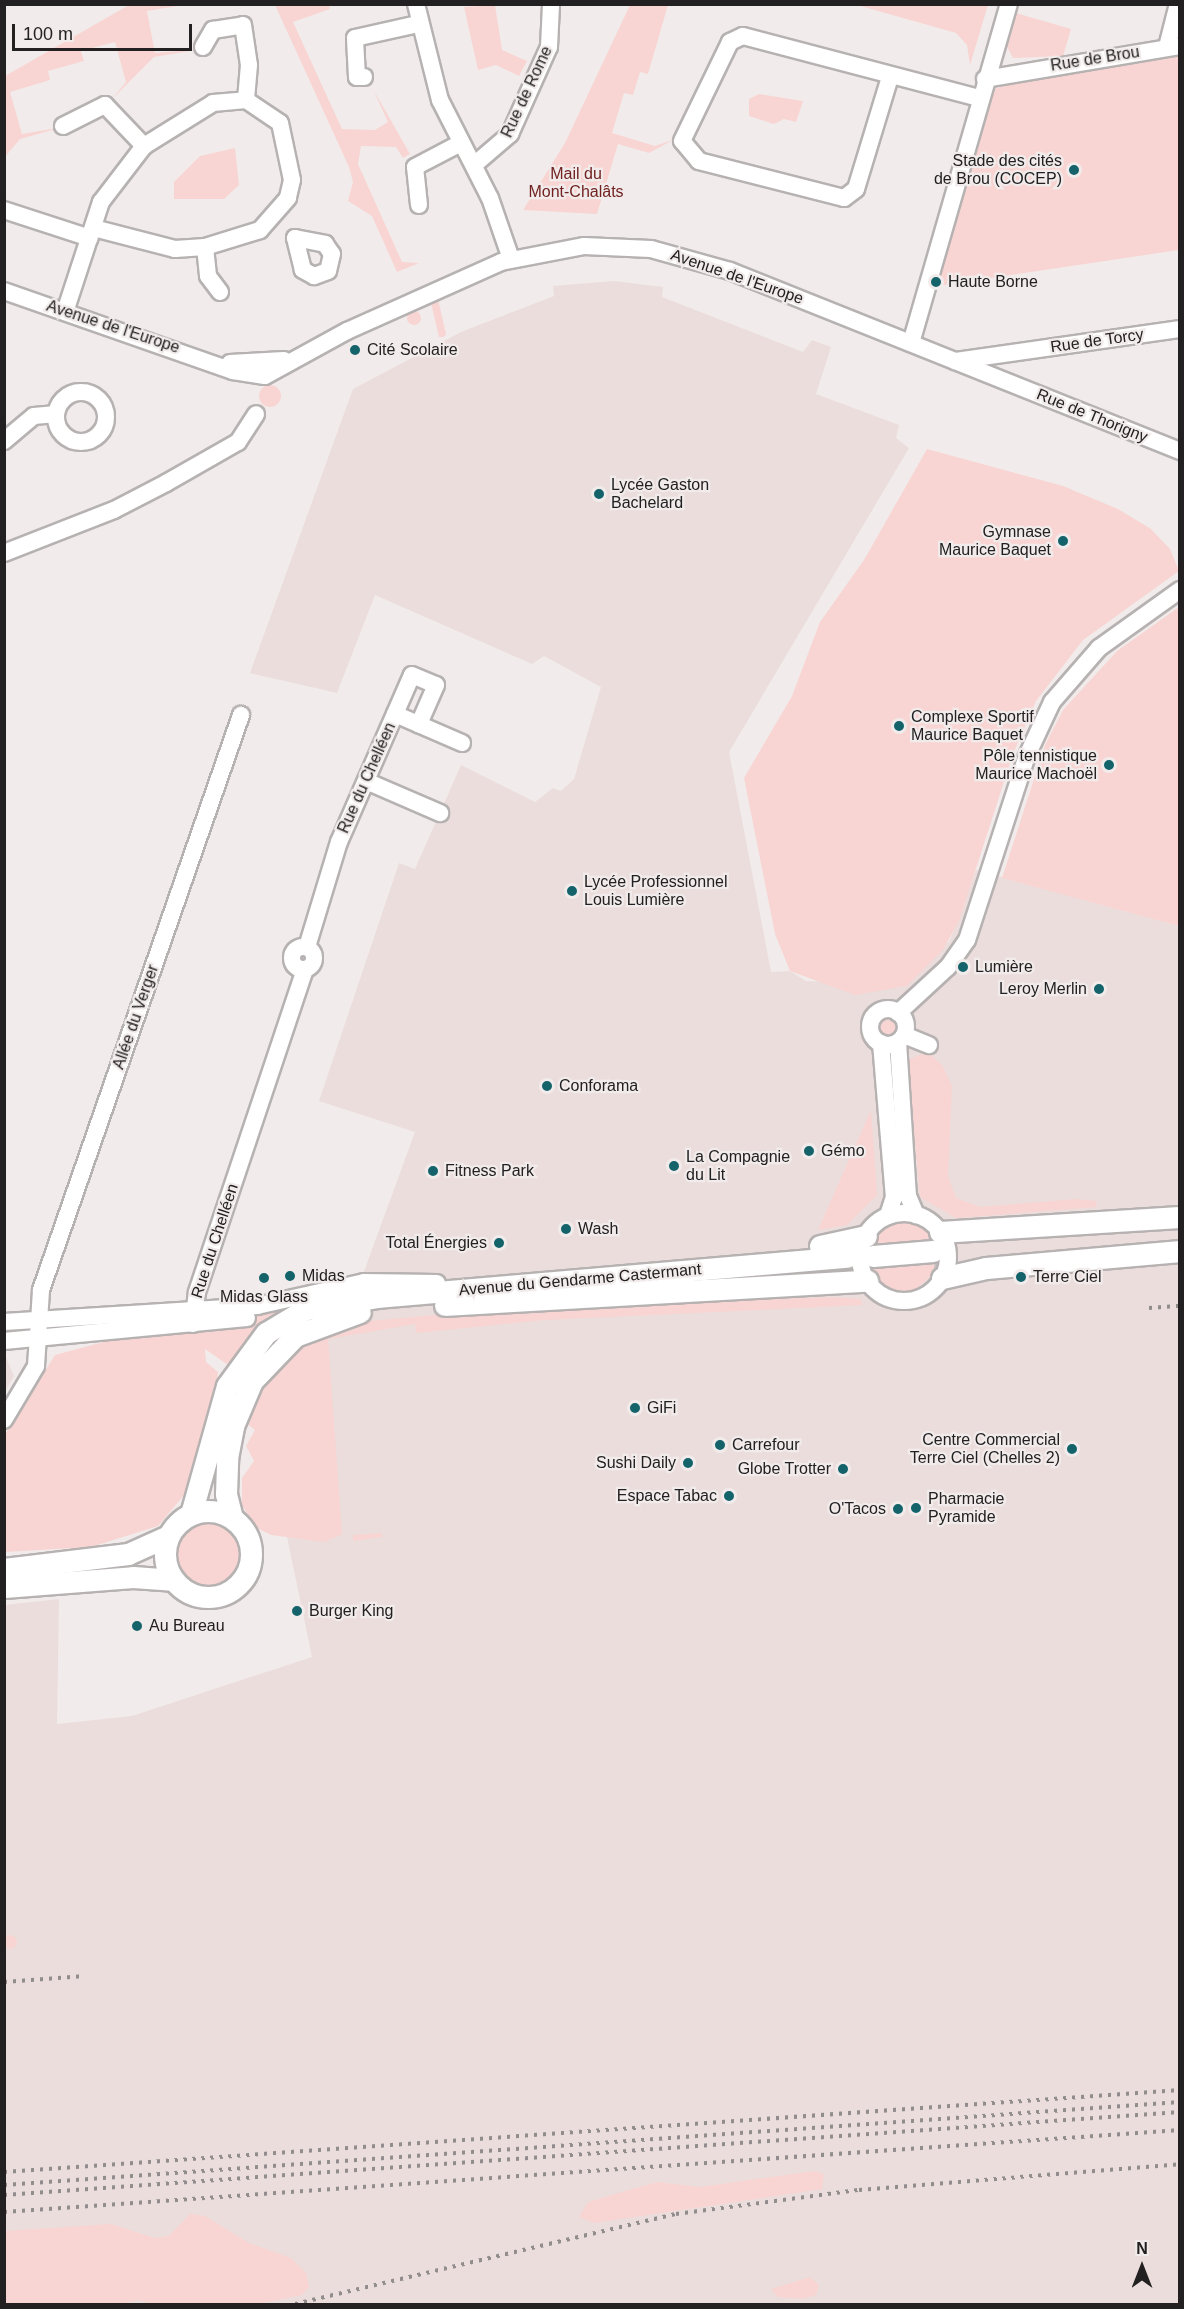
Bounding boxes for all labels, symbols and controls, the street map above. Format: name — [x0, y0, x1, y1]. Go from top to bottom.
scale bar — [15, 12, 195, 50]
text: 100 m — [23, 24, 73, 44]
street label: Rue de Brou — [1049, 42, 1141, 76]
street label: Rue de Rome — [497, 43, 557, 141]
place label: Stade des cités de Brou (COCEP) — [934, 151, 1062, 189]
marker: Stade des cités de Brou (COCEP) — [1067, 163, 1081, 177]
park label: Mail du Mont-Chalâts — [528, 164, 624, 202]
street label: Avenue de l'Europe — [668, 245, 806, 309]
place label: Haute Borne — [948, 272, 1038, 292]
marker: Haute Borne — [929, 275, 943, 289]
street label: Avenue de l'Europe — [44, 296, 182, 358]
street label: Rue de Torcy — [1049, 325, 1145, 357]
place label: Cité Scolaire — [367, 340, 458, 360]
marker: Cité Scolaire — [348, 343, 362, 357]
street label: Rue de Thorigny — [1034, 385, 1150, 447]
place label: Lycée Gaston Bachelard — [611, 475, 709, 513]
marker: Lycée Gaston Bachelard — [592, 487, 606, 501]
place label: Gymnase Maurice Baquet — [939, 522, 1051, 560]
marker: Gymnase Maurice Baquet — [1056, 534, 1070, 548]
place label: Complexe Sportif Maurice Baquet — [911, 707, 1034, 745]
marker: Complexe Sportif Maurice Baquet — [892, 719, 906, 733]
street label: Rue du Chelléen — [334, 720, 400, 836]
place label: Pôle tennistique Maurice Machoël — [975, 746, 1097, 784]
marker: Pôle tennistique Maurice Machoël — [1102, 758, 1116, 772]
place label: Lycée Professionnel Louis Lumière — [584, 872, 727, 910]
marker: Lycée Professionnel Louis Lumière — [565, 884, 579, 898]
place label: Lumière — [975, 957, 1033, 977]
marker: Lumière — [956, 960, 970, 974]
street label: Allée du Verger — [109, 962, 163, 1072]
place label: Leroy Merlin — [999, 979, 1087, 999]
marker: Leroy Merlin — [1092, 982, 1106, 996]
place label: Conforama — [559, 1076, 638, 1096]
marker: Conforama — [540, 1079, 554, 1093]
place label: Gémo — [821, 1141, 865, 1161]
marker: Gémo — [802, 1144, 816, 1158]
place label: La Compagnie du Lit — [686, 1147, 790, 1185]
marker: La Compagnie du Lit — [667, 1159, 681, 1173]
place label: Fitness Park — [445, 1161, 534, 1181]
marker: Fitness Park — [426, 1164, 440, 1178]
street label: Rue du Chelléen — [187, 1181, 243, 1301]
place label: Wash — [578, 1219, 618, 1239]
marker: Wash — [559, 1222, 573, 1236]
place label: Total Énergies — [386, 1233, 487, 1253]
marker: Total Énergies — [492, 1236, 506, 1250]
street label: Avenue du Gendarme Castermant — [458, 1260, 702, 1300]
place label: Midas — [302, 1266, 345, 1286]
place label: Terre Ciel — [1033, 1267, 1101, 1287]
marker: Midas — [283, 1269, 297, 1283]
marker: Terre Ciel — [1014, 1270, 1028, 1284]
marker: Midas Glass — [257, 1271, 271, 1285]
place label: Midas Glass — [220, 1287, 308, 1307]
place label: GiFi — [647, 1398, 676, 1418]
marker: GiFi — [628, 1401, 642, 1415]
place label: Centre Commercial Terre Ciel (Chelles 2) — [910, 1430, 1060, 1468]
place label: Carrefour — [732, 1435, 800, 1455]
marker: Carrefour — [713, 1438, 727, 1452]
marker: Centre Commercial Terre Ciel (Chelles 2) — [1065, 1442, 1079, 1456]
place label: Sushi Daily — [596, 1453, 676, 1473]
marker: Sushi Daily — [681, 1456, 695, 1470]
place label: Globe Trotter — [737, 1459, 831, 1479]
marker: Globe Trotter — [836, 1462, 850, 1476]
place label: Espace Tabac — [616, 1486, 717, 1506]
marker: Espace Tabac — [722, 1489, 736, 1503]
place label: Pharmacie Pyramide — [928, 1489, 1004, 1527]
place label: O'Tacos — [829, 1499, 886, 1519]
marker: Pharmacie Pyramide — [909, 1501, 923, 1515]
marker: O'Tacos — [891, 1502, 905, 1516]
place label: Burger King — [309, 1601, 393, 1621]
marker: Burger King — [290, 1604, 304, 1618]
place label: Au Bureau — [149, 1616, 225, 1636]
marker: Au Bureau — [130, 1619, 144, 1633]
north arrow — [1112, 2237, 1172, 2297]
text: N — [1136, 2240, 1148, 2257]

